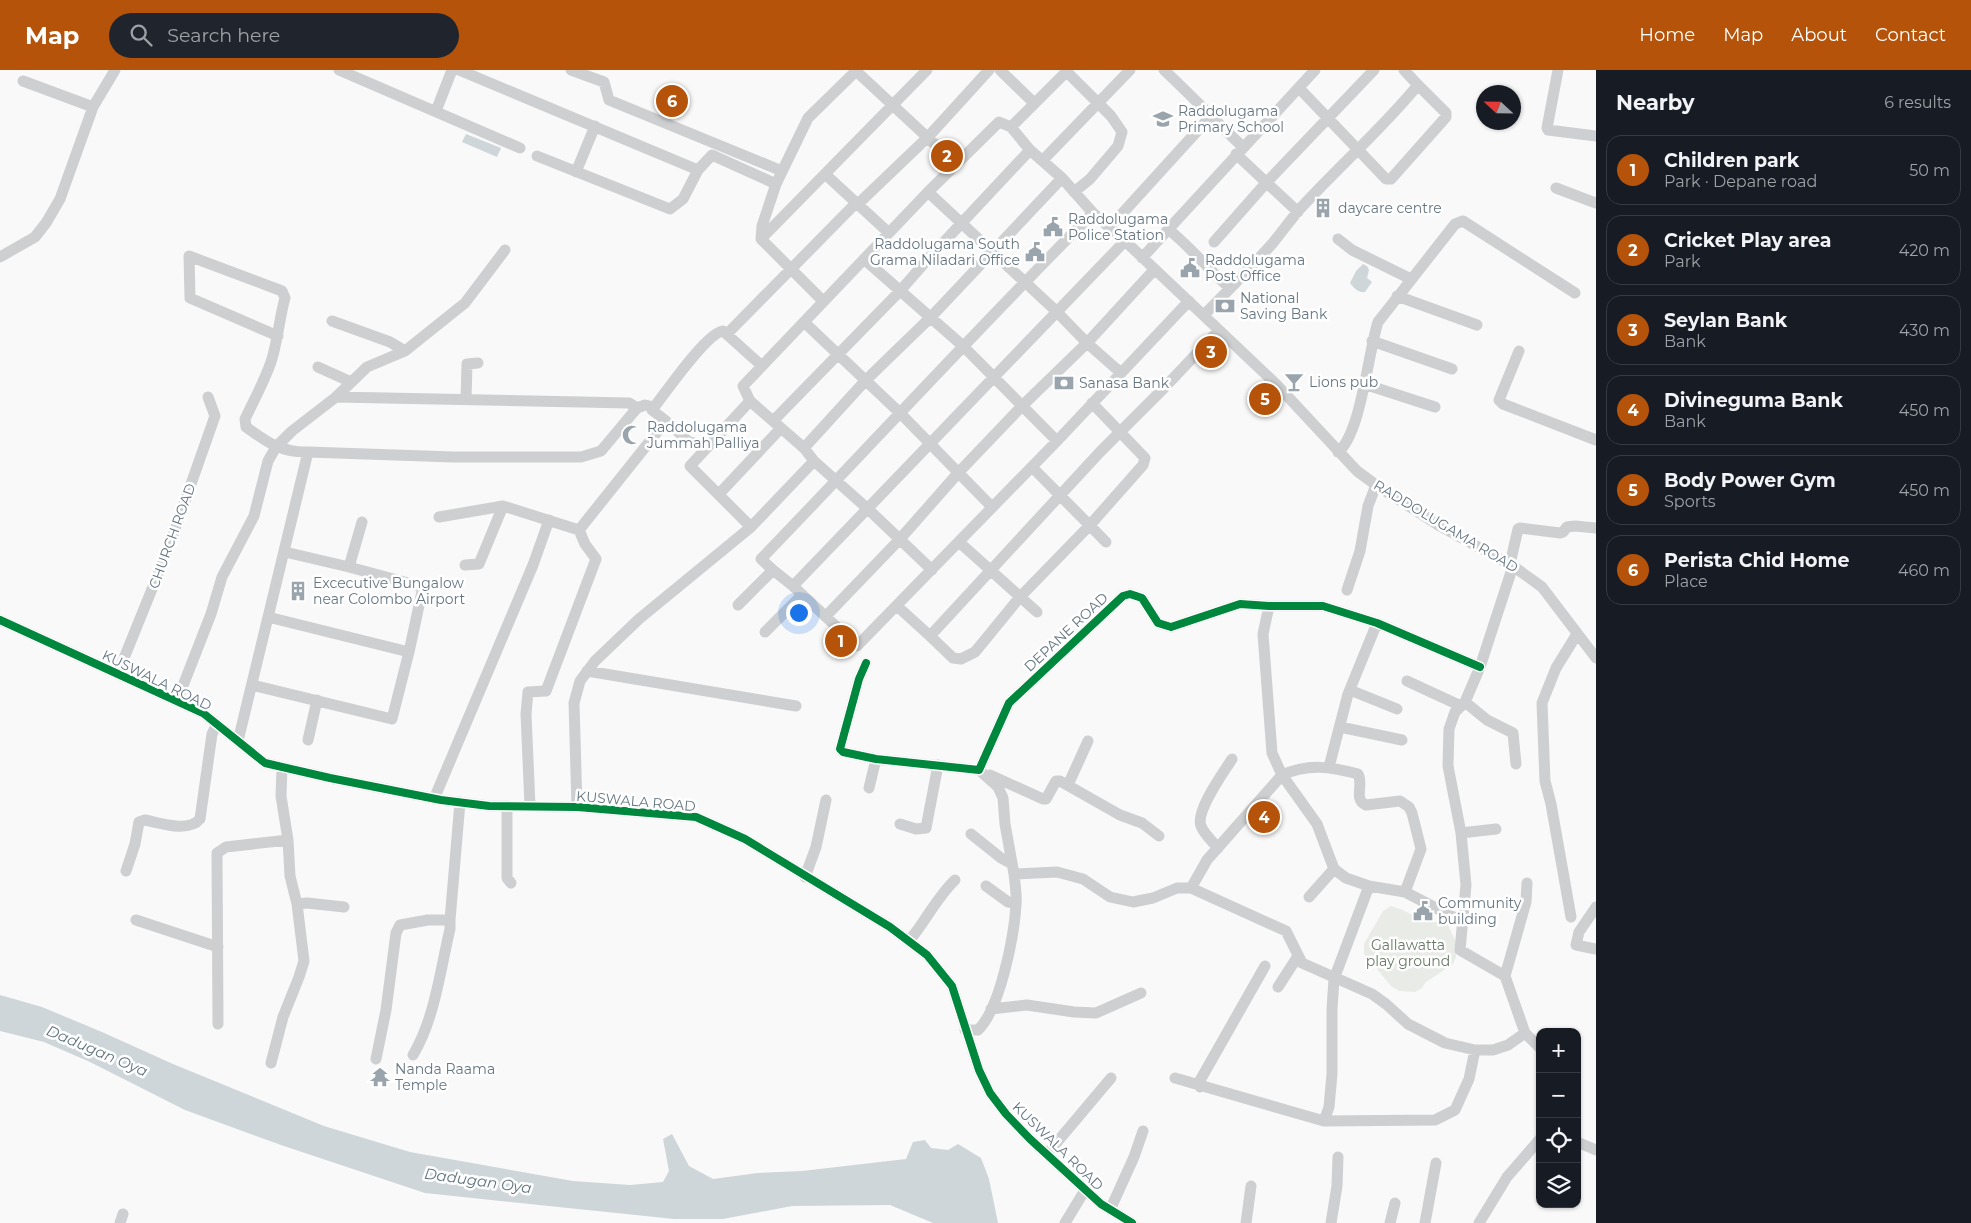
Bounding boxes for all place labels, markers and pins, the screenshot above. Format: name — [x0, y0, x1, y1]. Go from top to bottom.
pin: 6 — [656, 82, 688, 120]
place label: Raddolugama Primary School — [1178, 102, 1284, 136]
school or university icon: Raddolugama Primary School — [1152, 108, 1174, 130]
pin: 2 — [931, 137, 963, 175]
building icon: daycare centre — [1312, 197, 1334, 219]
place label: daycare centre — [1338, 199, 1442, 217]
place label: Raddolugama Police Station — [1068, 210, 1168, 244]
public building icon: Raddolugama Police Station — [1042, 216, 1064, 238]
place label: Raddolugama South Grama Niladari Office — [870, 235, 1020, 269]
public building icon: Raddolugama South Grama Niladari Office — [1024, 241, 1046, 263]
place label: Raddolugama Post Office — [1205, 251, 1305, 285]
public building icon: Raddolugama Post Office — [1179, 257, 1201, 279]
place label: National Saving Bank — [1240, 289, 1328, 323]
bank icon: National Saving Bank — [1214, 295, 1236, 317]
pin: 3 — [1195, 333, 1227, 371]
bar icon: Lions pub — [1283, 371, 1305, 393]
bank icon: Sanasa Bank — [1053, 372, 1075, 394]
place label: Lions pub — [1309, 373, 1378, 391]
place label: Sanasa Bank — [1079, 374, 1170, 392]
pin: 5 — [1249, 380, 1281, 418]
place label: Raddolugama Jummah Palliya — [646, 418, 759, 452]
mosque icon: Raddolugama Jummah Palliya — [621, 424, 643, 446]
place label: Excecutive Bungalow near Colombo Airport — [313, 574, 465, 608]
building icon: Excecutive Bungalow near Colombo Airport — [287, 580, 309, 602]
pin: 1 — [825, 622, 857, 660]
pin: 4 — [1248, 798, 1280, 836]
place label: Community building — [1438, 894, 1522, 928]
public building icon: Community building — [1412, 900, 1434, 922]
place label: Nanda Raama Temple — [395, 1060, 495, 1094]
temple icon: Nanda Raama Temple — [369, 1066, 391, 1088]

